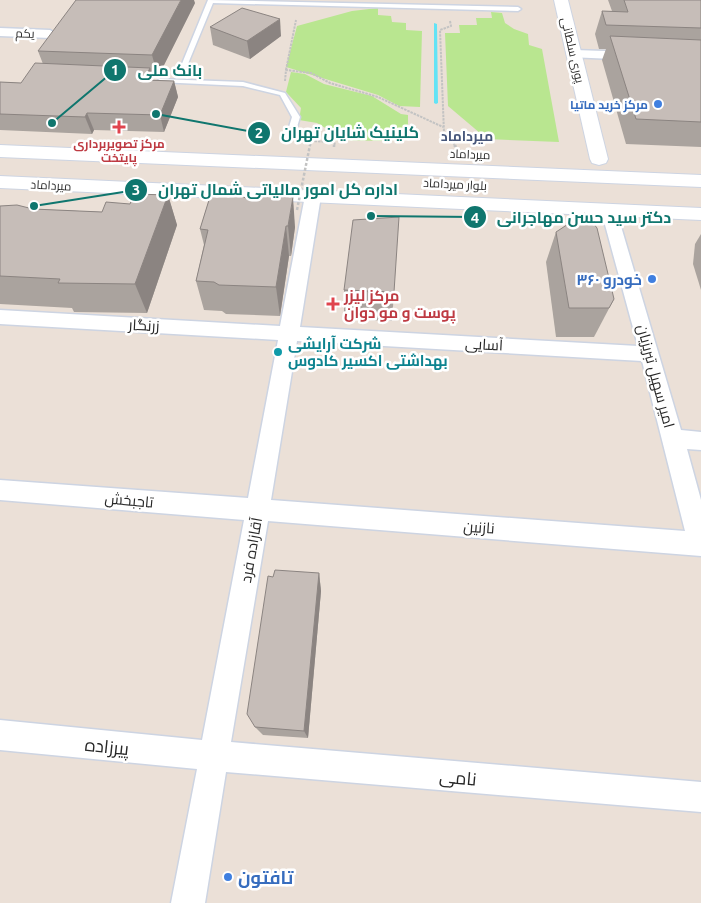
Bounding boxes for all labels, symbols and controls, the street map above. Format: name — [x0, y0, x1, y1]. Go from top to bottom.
street label: پوری سلطانی — [556, 16, 587, 85]
street label: یکم — [15, 26, 36, 42]
callout: بانک ملی — [103, 55, 212, 86]
text: 1 — [111, 61, 119, 78]
text: بانک ملی — [138, 61, 202, 80]
place label: مرکز خرید ماتیا — [570, 98, 648, 113]
marker: مرکز خرید ماتیا — [652, 98, 664, 110]
callout: کلینیک شایان تهران — [246, 117, 429, 148]
marker: مرکز تصویربرداری پایتخت — [112, 120, 126, 134]
text: کلینیک شایان تهران — [281, 123, 419, 142]
text: 2 — [255, 124, 263, 141]
district label: میرداماد — [441, 128, 493, 145]
place label: مرکز تصویربرداری پایتخت — [73, 137, 165, 167]
street label: میرداماد — [449, 147, 491, 162]
callout: اداره کل امور مالیاتی شمال تهران — [123, 174, 408, 205]
street label: بلوار میرداماد — [423, 176, 487, 193]
street label: میرداماد — [30, 177, 72, 194]
text: اداره کل امور مالیاتی شمال تهران — [158, 180, 398, 199]
text: 3 — [132, 181, 140, 198]
callout: دکتر سید حسن مهاجرانی — [462, 202, 682, 233]
text: دکتر سید حسن مهاجرانی — [497, 208, 671, 227]
text: 4 — [471, 209, 479, 226]
place label: خودرو ۳۶۰ — [576, 271, 642, 289]
marker: خودرو ۳۶۰ — [646, 273, 658, 285]
place label: مرکز لیزر پوست و مو دوان — [343, 287, 456, 324]
marker: مرکز لیزر پوست و مو دوان — [326, 297, 340, 311]
street label: زرنگار — [127, 316, 160, 335]
street label: امیر سهیل تبریزیان — [632, 322, 678, 430]
place label: شرکت آرایشی بهداشتی اکسیر کادوس — [288, 335, 448, 370]
street label: آسایی — [464, 335, 503, 355]
marker: شرکت آرایشی بهداشتی اکسیر کادوس — [272, 346, 284, 358]
street label: تاجبخش — [104, 489, 154, 513]
street label: آقازاده فرد — [237, 516, 266, 584]
street label: نازنین — [463, 517, 495, 539]
street label: پیرزاده — [84, 734, 130, 761]
street label: نامی — [438, 765, 478, 791]
place label: تافتون — [238, 867, 294, 889]
marker: تافتون — [222, 871, 234, 883]

